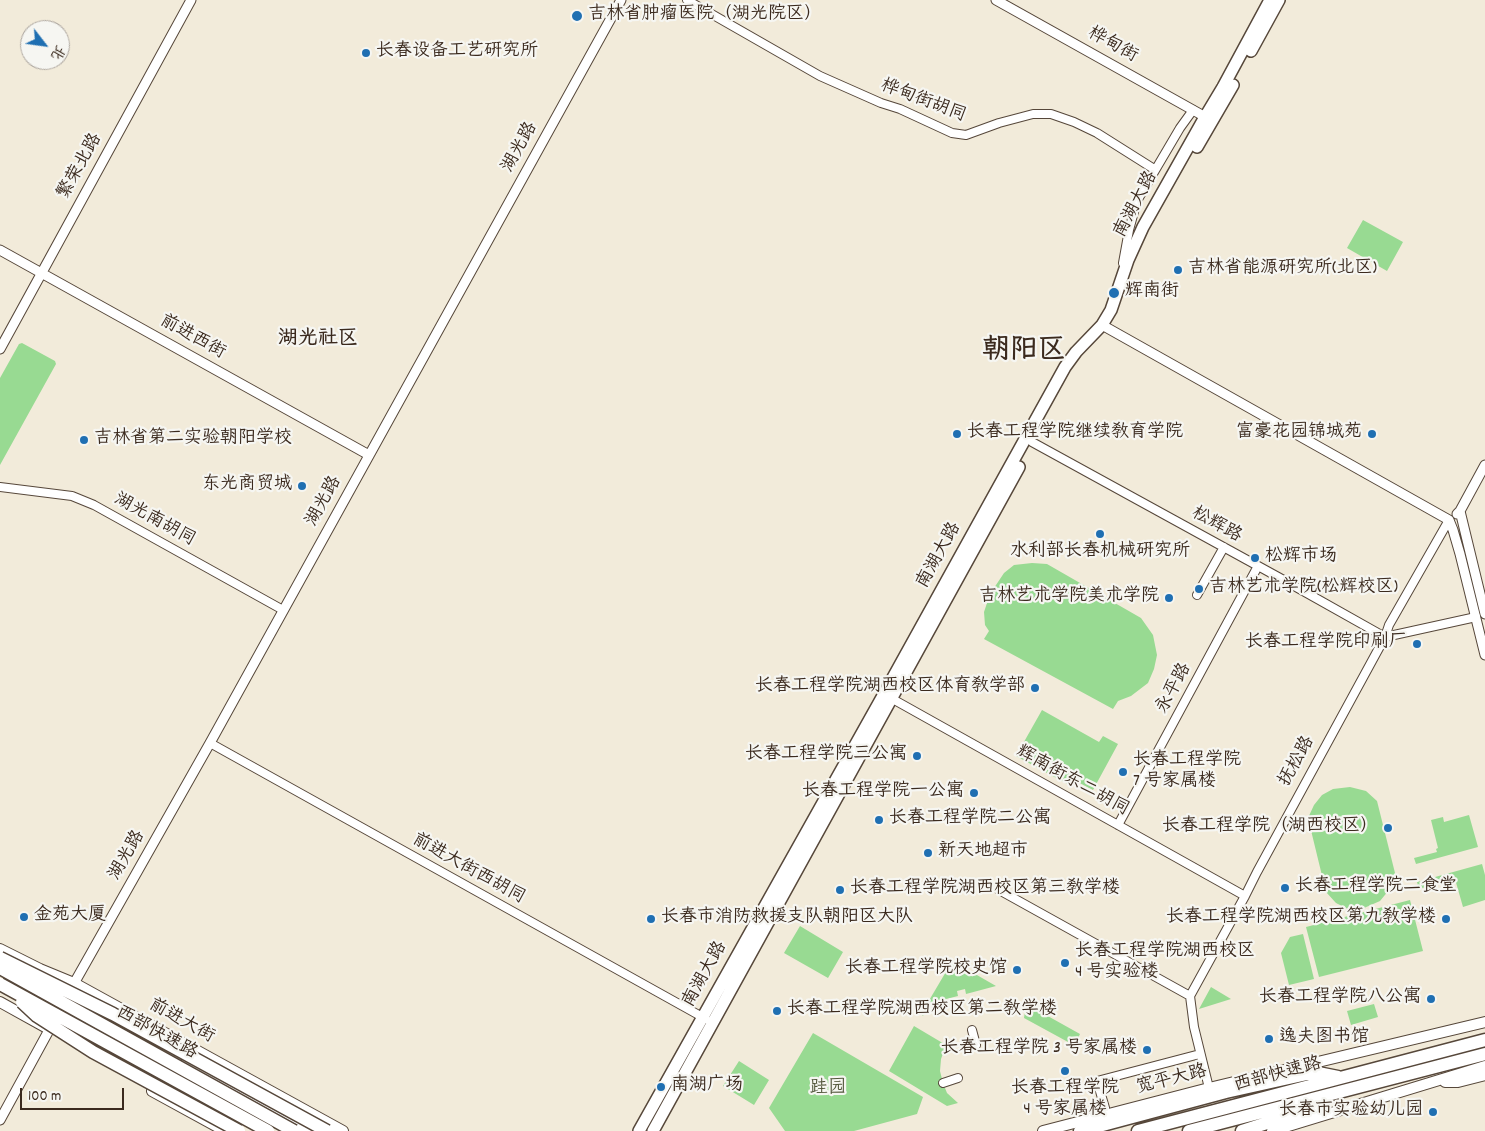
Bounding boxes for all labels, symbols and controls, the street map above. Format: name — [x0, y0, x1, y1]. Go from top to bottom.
place label: 吉林省肿瘤医院（湖光院区） — [588, 5, 822, 27]
marker: 吉林省肿瘤医院（湖光院区） — [570, 9, 584, 23]
north arrow — [20, 20, 70, 70]
street label: 桦甸街 — [1083, 23, 1141, 69]
text: 北 — [45, 41, 69, 63]
place label: 长春设备工艺研究所 — [376, 42, 538, 64]
marker: 长春设备工艺研究所 — [360, 47, 372, 59]
street label: 桦甸街胡同 — [877, 76, 969, 128]
street label: 湖光路 — [498, 119, 544, 177]
street label: 繁荣北路 — [54, 130, 108, 204]
street label: 南湖大路 — [1111, 168, 1163, 242]
place label: 吉林省能源研究所(北区) — [1188, 259, 1377, 281]
marker: 吉林省能源研究所(北区) — [1172, 264, 1184, 276]
place label: 辉南街 — [1125, 282, 1179, 304]
marker: 辉南街 — [1107, 286, 1121, 300]
street label: 前进西街 — [155, 311, 229, 365]
district label: 湖光社区 — [278, 328, 358, 352]
district label: 朝阳区 — [982, 336, 1066, 370]
place label: 长春工程学院继续教育学院 — [967, 423, 1183, 445]
place label: 富豪花园锦城苑 — [1236, 423, 1362, 445]
marker: 长春工程学院继续教育学院 — [951, 428, 963, 440]
marker: 富豪花园锦城苑 — [1366, 428, 1378, 440]
place label: 吉林省第二实验朝阳学校 — [94, 429, 292, 451]
marker: 吉林省第二实验朝阳学校 — [78, 434, 90, 446]
street label: 湖光路 — [302, 473, 348, 531]
place label: 东光商贸城 — [202, 475, 292, 497]
marker: 东光商贸城 — [296, 480, 308, 492]
street label: 湖光南胡同 — [109, 490, 199, 552]
street label: 松辉路 — [1187, 503, 1245, 549]
street label: 南湖大路 — [913, 519, 967, 593]
marker: 水利部长春机械研究所 — [1094, 528, 1106, 540]
place label: 水利部长春机械研究所 — [1010, 542, 1190, 564]
place label: 松辉市场 — [1265, 547, 1337, 569]
marker: 松辉市场 — [1249, 552, 1261, 564]
place label: 吉林艺术学院(松辉校区) — [1209, 578, 1398, 600]
marker: 吉林艺术学院(松辉校区) — [1193, 583, 1205, 595]
place label: 吉林艺术学院美术学院 — [979, 587, 1159, 609]
marker: 吉林艺术学院美术学院 — [1163, 592, 1175, 604]
place label: 长春工程学院印刷厂 — [1245, 633, 1407, 655]
marker: 长春工程学院印刷厂 — [1411, 638, 1423, 650]
street label: 永平路 — [1153, 660, 1197, 718]
place label: 长春工程学院湖西校区体育教学部 — [755, 677, 1025, 699]
marker: 长春工程学院湖西校区体育教学部 — [1029, 682, 1041, 694]
street label: 抚松路 — [1275, 733, 1321, 791]
street label: 辉南街东二胡同 — [1012, 742, 1132, 822]
place label: 长春工程学院三公寓 — [745, 745, 907, 767]
marker: 长春工程学院三公寓 — [911, 750, 923, 762]
place label: 长春工程学院 7 号家属楼 — [1133, 751, 1241, 794]
marker: 长春工程学院 7 号家属楼 — [1117, 766, 1129, 778]
place label: 长春工程学院一公寓 — [802, 782, 964, 804]
marker: 长春工程学院一公寓 — [968, 787, 980, 799]
place label: 长春工程学院二公寓 — [889, 809, 1051, 831]
marker: 长春工程学院二公寓 — [873, 814, 885, 826]
place label: 长春工程学院（湖西校区） — [1162, 817, 1378, 839]
marker: 长春工程学院（湖西校区） — [1382, 822, 1394, 834]
street label: 湖光路 — [105, 827, 151, 885]
street label: 前进大街西胡同 — [408, 830, 528, 910]
place label: 新天地超市 — [938, 842, 1028, 864]
marker: 新天地超市 — [922, 847, 934, 859]
place label: 长春工程学院二食堂 — [1295, 877, 1457, 899]
place label: 长春工程学院湖西校区第三教学楼 — [850, 879, 1120, 901]
marker: 长春工程学院二食堂 — [1279, 882, 1291, 894]
marker: 长春工程学院湖西校区第三教学楼 — [834, 884, 846, 896]
place label: 金苑大厦 — [34, 906, 106, 928]
place label: 长春市消防救援支队朝阳区大队 — [661, 908, 913, 930]
place label: 长春工程学院湖西校区第九教学楼 — [1166, 908, 1436, 930]
marker: 金苑大厦 — [18, 911, 30, 923]
marker: 长春市消防救援支队朝阳区大队 — [645, 913, 657, 925]
marker: 长春工程学院湖西校区第九教学楼 — [1440, 913, 1452, 925]
street label: 南湖大路 — [679, 938, 733, 1012]
place label: 长春工程学院湖西校区 4 号实验楼 — [1075, 942, 1255, 984]
marker: 长春工程学院湖西校区 4 号实验楼 — [1059, 957, 1071, 969]
place label: 长春工程学院校史馆 — [845, 959, 1007, 981]
marker: 长春工程学院校史馆 — [1011, 964, 1023, 976]
place label: 长春工程学院八公寓 — [1259, 988, 1421, 1010]
marker: 长春工程学院八公寓 — [1425, 993, 1437, 1005]
street label: 前进大街 — [144, 995, 218, 1049]
place label: 长春工程学院湖西校区第二教学楼 — [787, 1000, 1057, 1022]
street label: 西部快速路 — [111, 1003, 201, 1065]
marker: 长春工程学院湖西校区第二教学楼 — [771, 1005, 783, 1017]
place label: 逸夫图书馆 — [1279, 1028, 1369, 1050]
marker: 逸夫图书馆 — [1263, 1033, 1275, 1045]
place label: 长春工程学院 3 号家属楼 — [941, 1039, 1137, 1061]
marker: 长春工程学院 3 号家属楼 — [1141, 1044, 1153, 1056]
street label: 西部快速路 — [1232, 1054, 1324, 1098]
street label: 宽平大路 — [1134, 1062, 1210, 1100]
marker: 长春工程学院 4 号家属楼 — [1059, 1065, 1071, 1077]
place label: 南湖广场 — [671, 1076, 743, 1098]
scale bar — [22, 1078, 126, 1110]
park label: 跬园 — [810, 1079, 846, 1101]
place label: 长春工程学院 4 号家属楼 — [1011, 1079, 1119, 1122]
marker: 南湖广场 — [655, 1081, 667, 1093]
text: 100 m — [28, 1086, 61, 1108]
place label: 长春市实验幼儿园 — [1279, 1101, 1423, 1123]
marker: 长春市实验幼儿园 — [1427, 1106, 1439, 1118]

